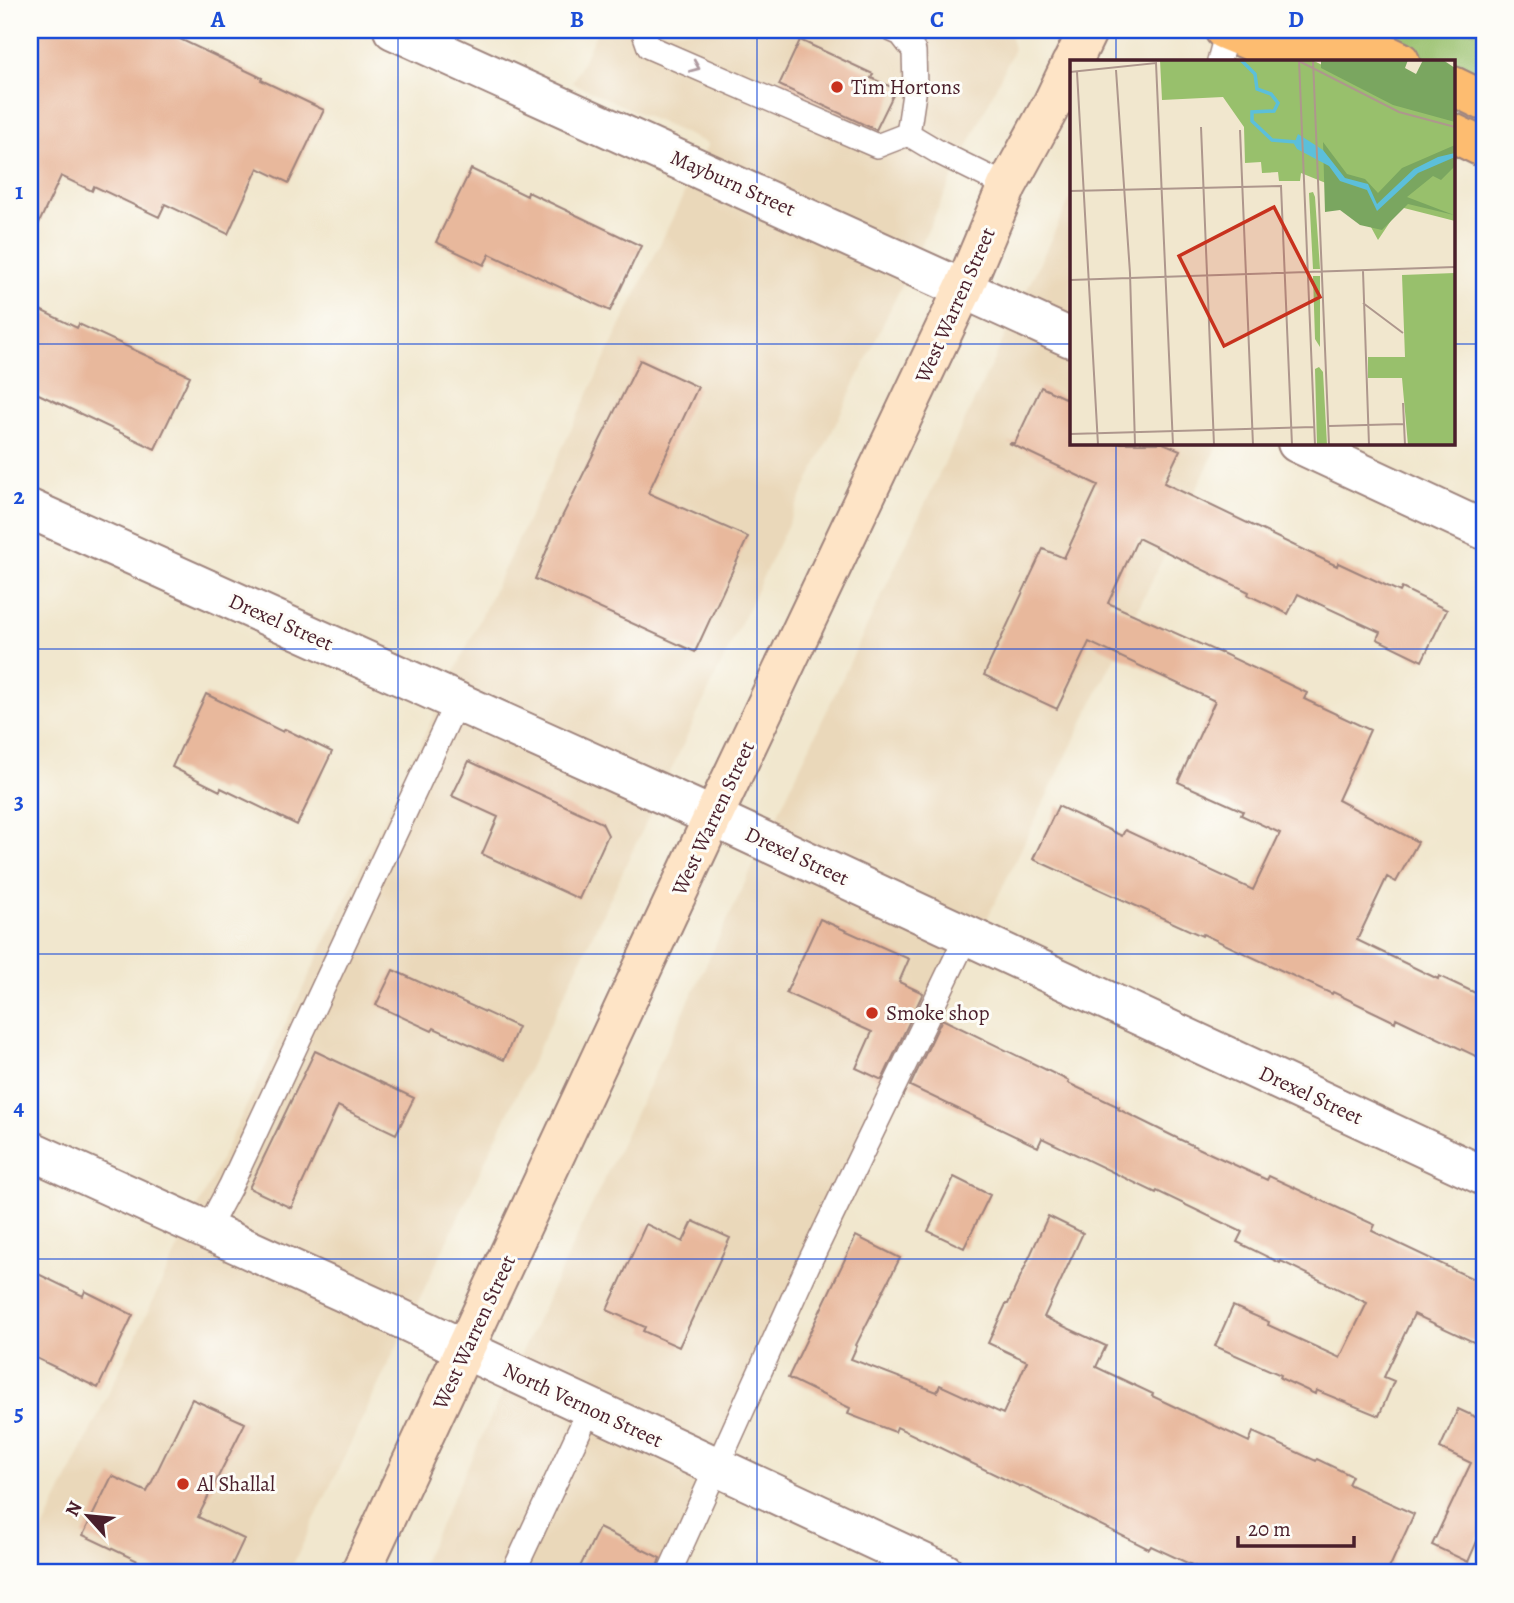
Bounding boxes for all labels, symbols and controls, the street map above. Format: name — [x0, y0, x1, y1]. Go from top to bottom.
text: A — [210, 4, 226, 35]
text: B — [570, 4, 584, 35]
text: C — [930, 4, 944, 35]
text: D — [1288, 4, 1304, 35]
one-way arrow — [688, 58, 700, 72]
inset map — [1070, 60, 1454, 444]
place label: Tim Hortons — [851, 73, 961, 101]
marker: Tim Hortons — [829, 79, 845, 95]
street label: Mayburn Street — [666, 143, 800, 223]
text: 1 — [15, 176, 23, 207]
street label: West Warren Street — [908, 223, 1002, 388]
text: 2 — [13, 481, 25, 512]
street label: Drexel Street — [224, 587, 338, 657]
street label: West Warren Street — [665, 736, 761, 901]
text: 3 — [14, 786, 24, 817]
street label: Drexel Street — [741, 820, 853, 892]
place label: Smoke shop — [886, 999, 990, 1027]
marker: Smoke shop — [864, 1005, 880, 1021]
street label: Drexel Street — [1255, 1059, 1367, 1131]
text: 4 — [14, 1092, 25, 1123]
street label: West Warren Street — [426, 1250, 522, 1415]
street label: North Vernon Street — [498, 1356, 668, 1454]
text: 5 — [14, 1397, 24, 1428]
place label: Al Shallal — [196, 1470, 275, 1498]
marker: Al Shallal — [175, 1476, 191, 1492]
north arrow — [52, 1480, 122, 1550]
text: N — [59, 1497, 89, 1521]
scale bar — [1238, 1505, 1353, 1549]
text: 20 m — [1248, 1515, 1291, 1543]

